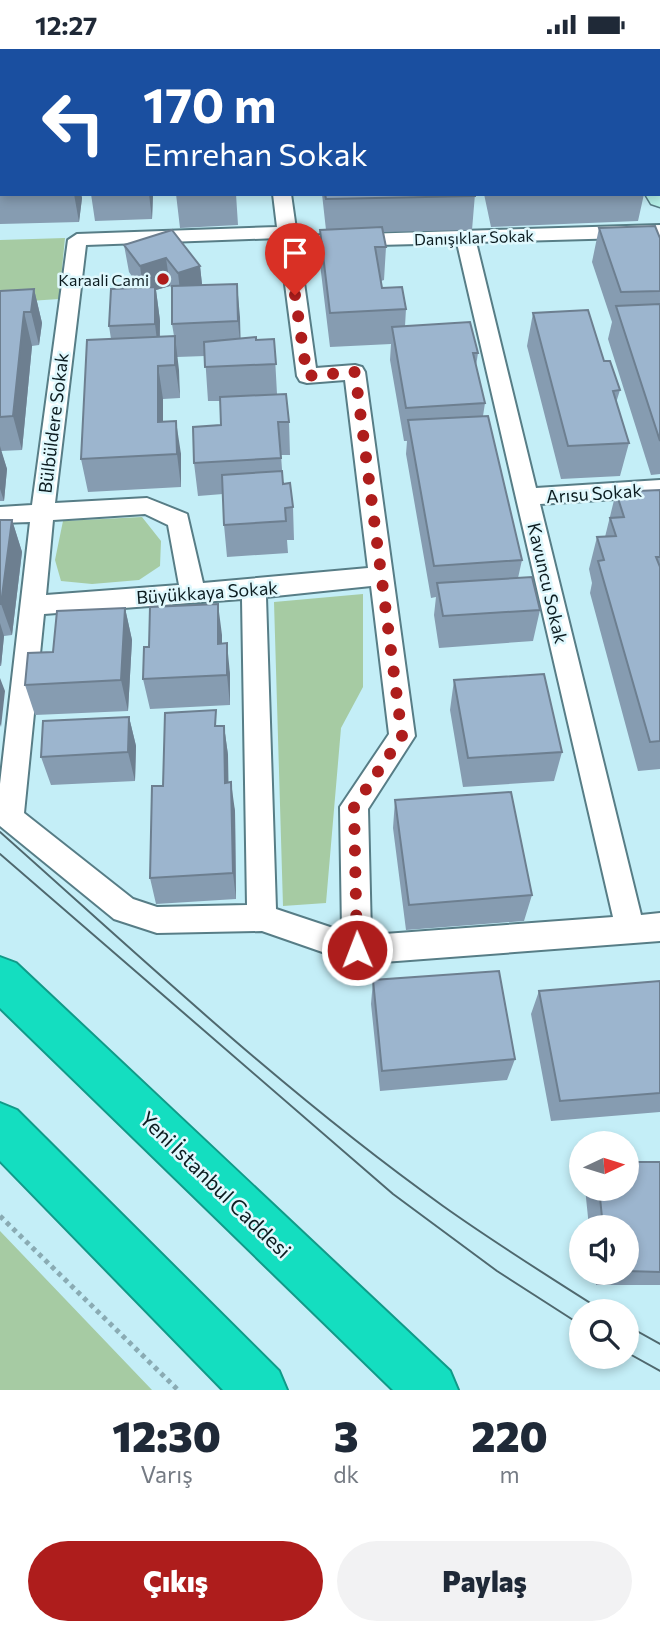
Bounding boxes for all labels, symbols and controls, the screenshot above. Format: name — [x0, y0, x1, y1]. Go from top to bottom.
text: 12:27 — [35, 9, 97, 40]
text: 170 m — [143, 73, 276, 133]
icon: left — [28, 77, 119, 168]
text: Emrehan Sokak — [143, 133, 368, 173]
pin — [265, 223, 325, 295]
street label: Danışıklar Sokak — [414, 225, 535, 249]
icon: arrive — [276, 234, 314, 272]
place label: Karaali Cami — [58, 270, 149, 289]
marker: Karaali Cami — [155, 271, 171, 287]
street label: Bülbüldere Sokak — [33, 351, 73, 495]
street label: Arısu Sokak — [545, 479, 643, 507]
street label: Kavuncu Sokak — [523, 520, 573, 646]
street label: Büyükkaya Sokak — [135, 576, 279, 608]
position arrow — [320, 913, 394, 987]
street label: Yeni İstanbul Caddesi — [135, 1105, 297, 1263]
north arrow — [569, 1131, 639, 1201]
map controls — [569, 1131, 639, 1369]
button: sound — [569, 1215, 639, 1285]
button: search — [569, 1299, 639, 1369]
text: 12:30 — [112, 1409, 221, 1461]
text: 3 — [334, 1409, 358, 1461]
text: 220 — [471, 1409, 548, 1461]
text: Varış — [141, 1460, 193, 1488]
text: dk — [333, 1460, 359, 1488]
text: m — [499, 1460, 519, 1488]
button: Çıkış — [28, 1541, 323, 1621]
button: Paylaş — [337, 1541, 632, 1621]

